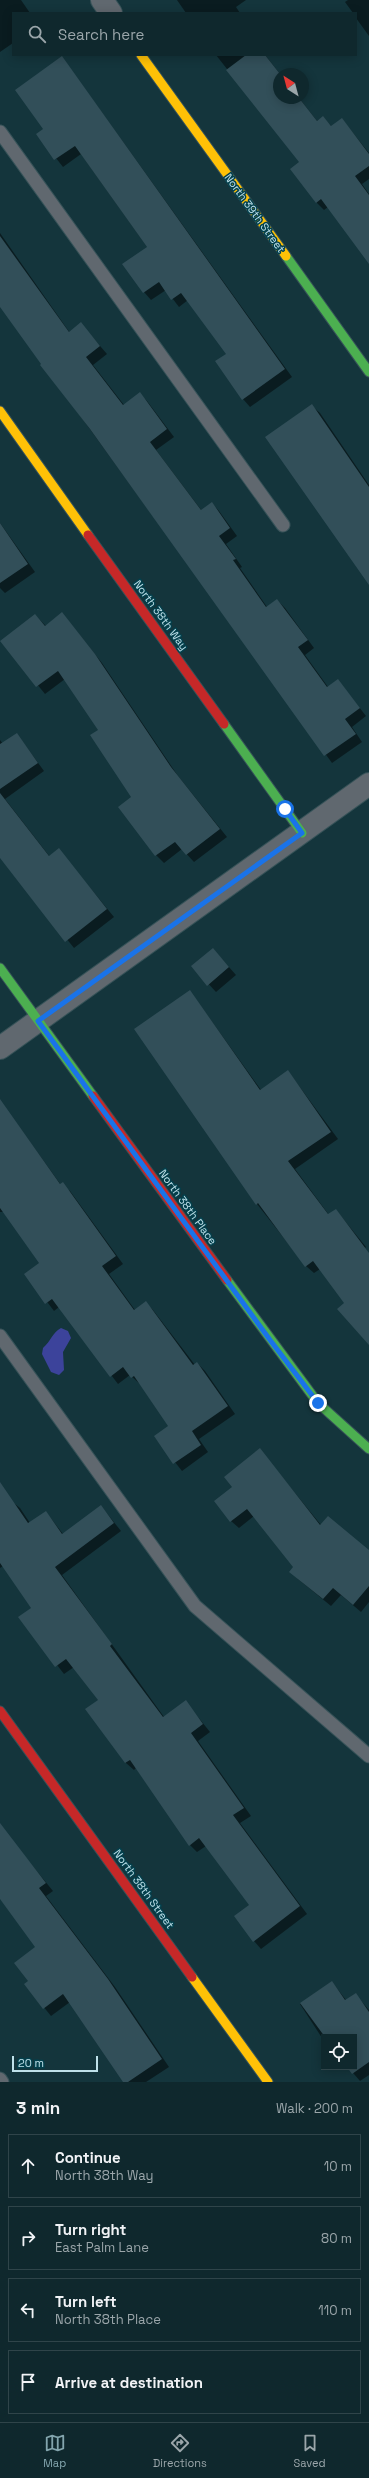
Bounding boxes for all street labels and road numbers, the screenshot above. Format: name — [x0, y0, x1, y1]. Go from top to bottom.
street label: North 39th Street — [222, 171, 288, 255]
street label: North 38th Way — [131, 577, 191, 653]
street label: North 38th Place — [156, 1167, 220, 1247]
street label: North 38th Street — [111, 1847, 177, 1931]

